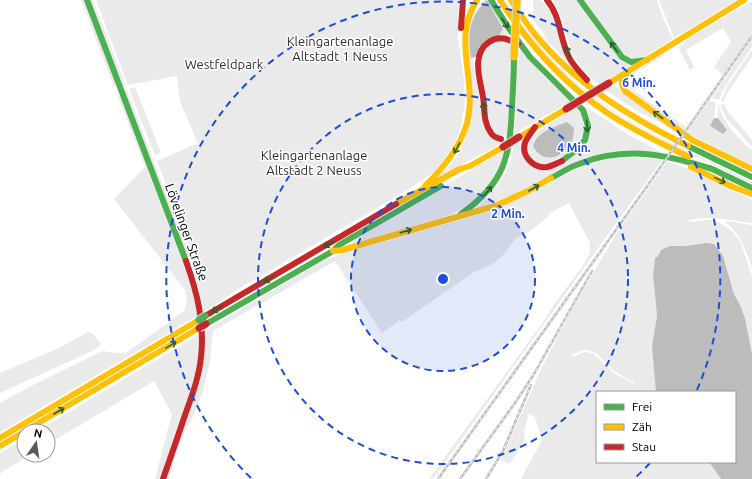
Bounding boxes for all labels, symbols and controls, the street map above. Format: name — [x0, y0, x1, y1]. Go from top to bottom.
one-way arrow — [501, 17, 509, 28]
park label: Kleingartenanlage Altstadt 1 Neuss — [287, 34, 393, 63]
one-way arrow — [610, 42, 618, 53]
one-way arrow — [563, 47, 571, 59]
park label: Westfeldpark — [185, 57, 264, 71]
text: 6 Min. — [622, 76, 656, 89]
one-way arrow — [480, 101, 488, 114]
one-way arrow — [652, 111, 663, 119]
one-way arrow — [584, 119, 591, 132]
text: 4 Min. — [557, 141, 591, 154]
one-way arrow — [452, 142, 460, 154]
park label: Kleingartenanlage Altstadt 2 Neuss — [261, 148, 367, 177]
one-way arrow — [714, 177, 726, 184]
street label: Lövelinger Straße — [163, 181, 211, 283]
one-way arrow — [528, 183, 540, 191]
one-way arrow — [484, 185, 493, 196]
text: 2 Min. — [491, 207, 525, 220]
one-way arrow — [400, 227, 413, 234]
one-way arrow — [323, 240, 335, 248]
centre of rings — [436, 272, 450, 286]
one-way arrow — [263, 275, 275, 283]
one-way arrow — [211, 306, 223, 314]
one-way arrow — [165, 341, 177, 349]
legend — [596, 391, 736, 463]
text: Frei — [632, 400, 652, 413]
one-way arrow — [53, 407, 65, 415]
text: Zäh — [632, 420, 652, 433]
north arrow — [16, 423, 56, 463]
text: N — [33, 426, 44, 440]
text: Stau — [632, 440, 656, 453]

